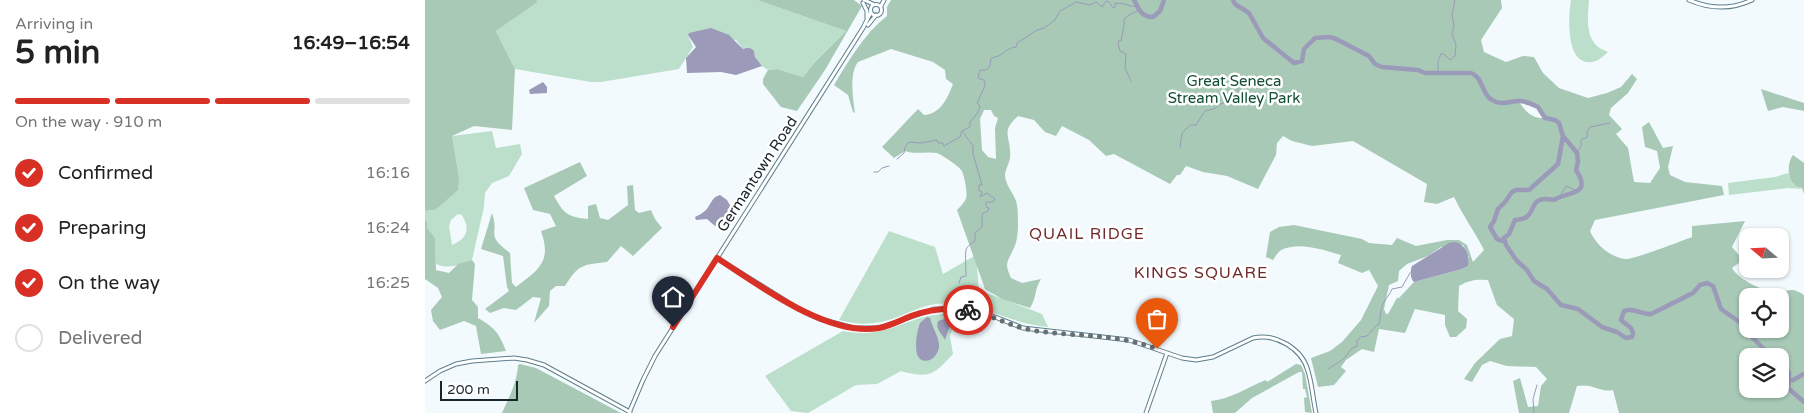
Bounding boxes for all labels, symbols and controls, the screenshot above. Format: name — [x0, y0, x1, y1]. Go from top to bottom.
text: Arriving in — [15, 14, 93, 34]
text: 16:49–16:54 — [292, 32, 410, 54]
text: 5 min — [15, 34, 100, 72]
park label: Great Seneca Stream Valley Park — [1168, 72, 1300, 107]
text: On the way · 910 m — [15, 112, 162, 132]
street label: Germantown Road — [713, 113, 801, 235]
icon: check — [15, 159, 43, 187]
text: Confirmed — [58, 162, 153, 184]
text: 16:16 — [366, 163, 410, 183]
icon: check — [15, 214, 43, 242]
text: Preparing — [58, 217, 147, 239]
text: 16:24 — [366, 218, 410, 238]
district label: QUAIL RIDGE — [1029, 224, 1145, 244]
north arrow — [1739, 228, 1789, 278]
map controls — [1739, 228, 1789, 398]
district label: KINGS SQUARE — [1134, 263, 1268, 283]
icon: check — [15, 269, 43, 297]
text: On the way — [58, 272, 160, 294]
text: 16:25 — [366, 273, 410, 293]
pin — [652, 276, 694, 327]
icon: home — [659, 283, 687, 311]
courier — [943, 285, 993, 335]
button: locate — [1739, 288, 1789, 338]
icon: bike — [954, 296, 982, 324]
pin — [1136, 298, 1178, 349]
icon: bag — [1143, 305, 1171, 333]
text: Delivered — [58, 327, 143, 349]
button: layers — [1739, 348, 1789, 398]
scale bar — [440, 378, 517, 401]
text: 200 m — [447, 381, 490, 398]

